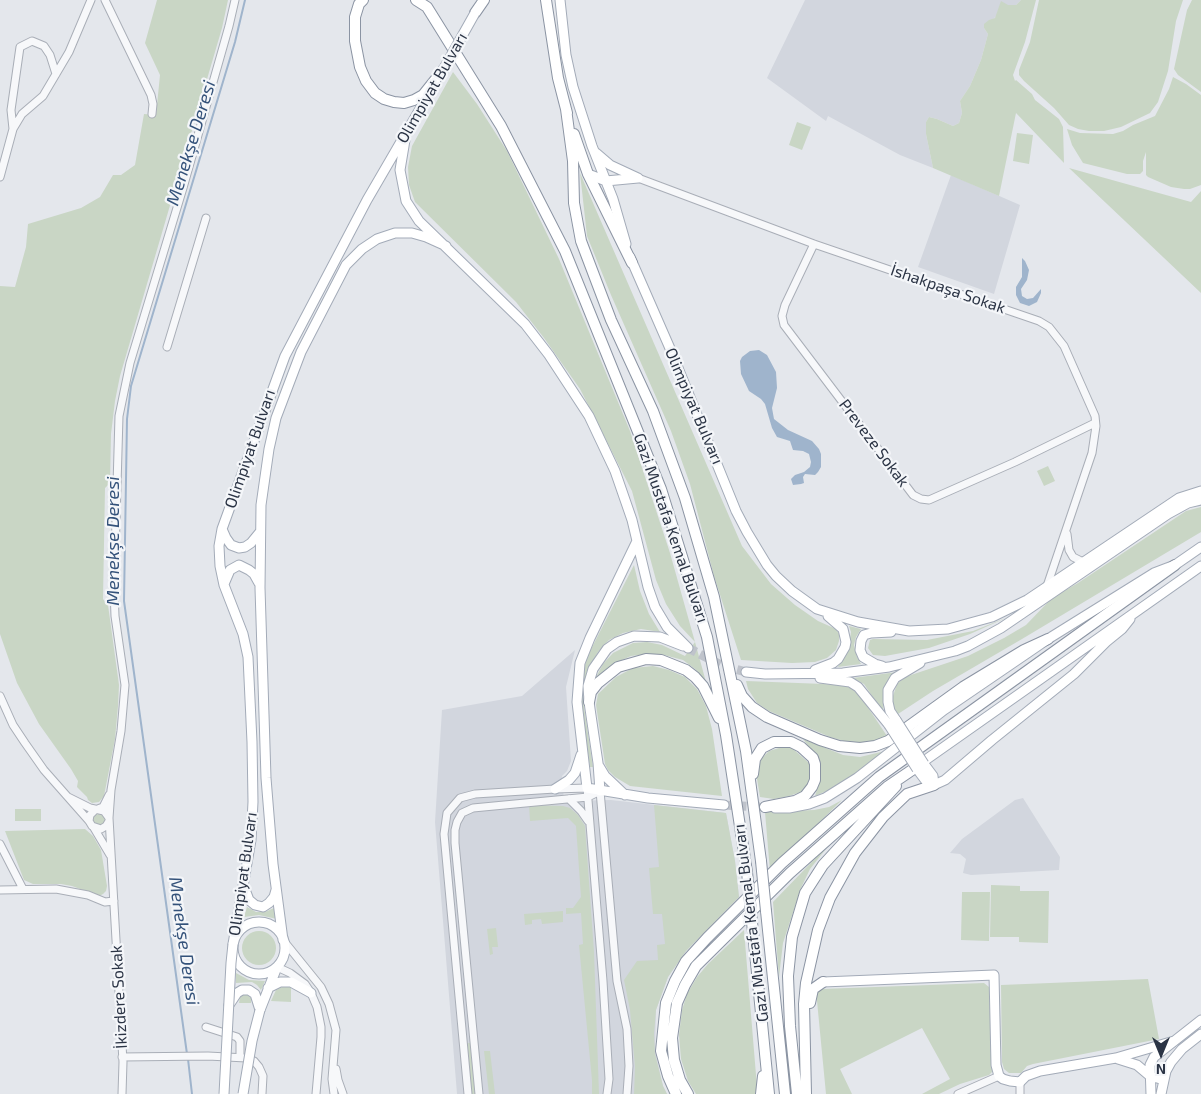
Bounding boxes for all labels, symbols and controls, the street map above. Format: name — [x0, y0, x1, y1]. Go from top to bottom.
street label: Olimpiyat Bulvarı — [393, 29, 471, 147]
water label: Menekşe Deresi — [162, 78, 220, 208]
street label: İshakpaşa Sokak — [888, 260, 1008, 318]
street label: Olimpiyat Bulvarı — [661, 345, 727, 467]
street label: Olimpiyat Bulvarı — [221, 387, 279, 511]
street label: Preveze Sokak — [835, 395, 913, 491]
street label: Gazi Mustafa Kemal Bulvarı — [630, 431, 712, 625]
water label: Menekşe Deresi — [102, 476, 124, 606]
street label: Olimpiyat Bulvarı — [225, 811, 261, 937]
street label: Gazi Mustafa Kemal Bulvarı — [729, 823, 773, 1023]
water label: Menekşe Deresi — [164, 875, 204, 1007]
street label: İkizdere Sokak — [107, 945, 131, 1049]
north arrow — [1136, 1029, 1186, 1079]
text: N — [1156, 1061, 1166, 1078]

